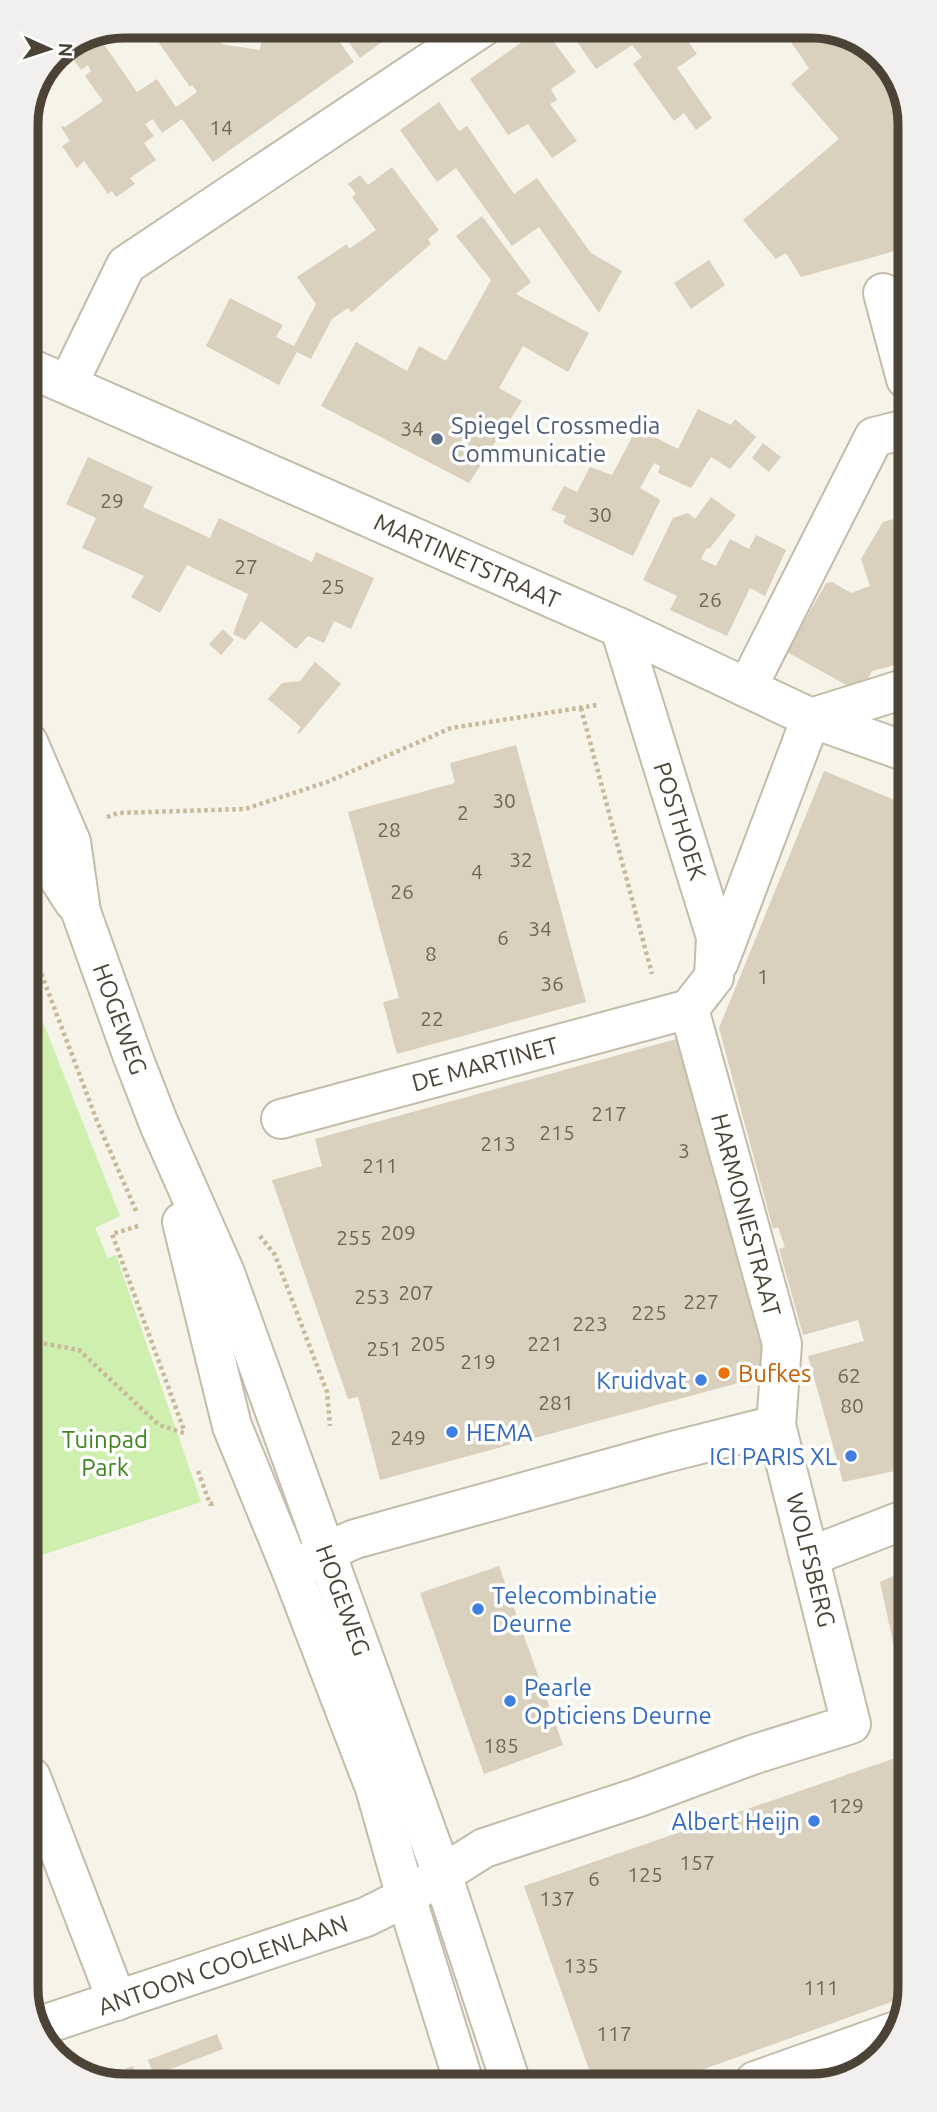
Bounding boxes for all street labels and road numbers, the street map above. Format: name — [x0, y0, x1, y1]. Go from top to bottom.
street label: MARTINETSTRAAT — [370, 508, 564, 614]
street label: POSTHOEK — [648, 759, 712, 884]
street label: HOGEWEG — [87, 960, 153, 1078]
street label: DE MARTINET — [409, 1031, 561, 1097]
street label: HARMONIESTRAAT — [706, 1111, 786, 1319]
street label: WOLFSBERG — [781, 1490, 841, 1630]
street label: HOGEWEG — [310, 1541, 376, 1659]
street label: ANTOON COOLENLAAN — [95, 1910, 351, 2020]

